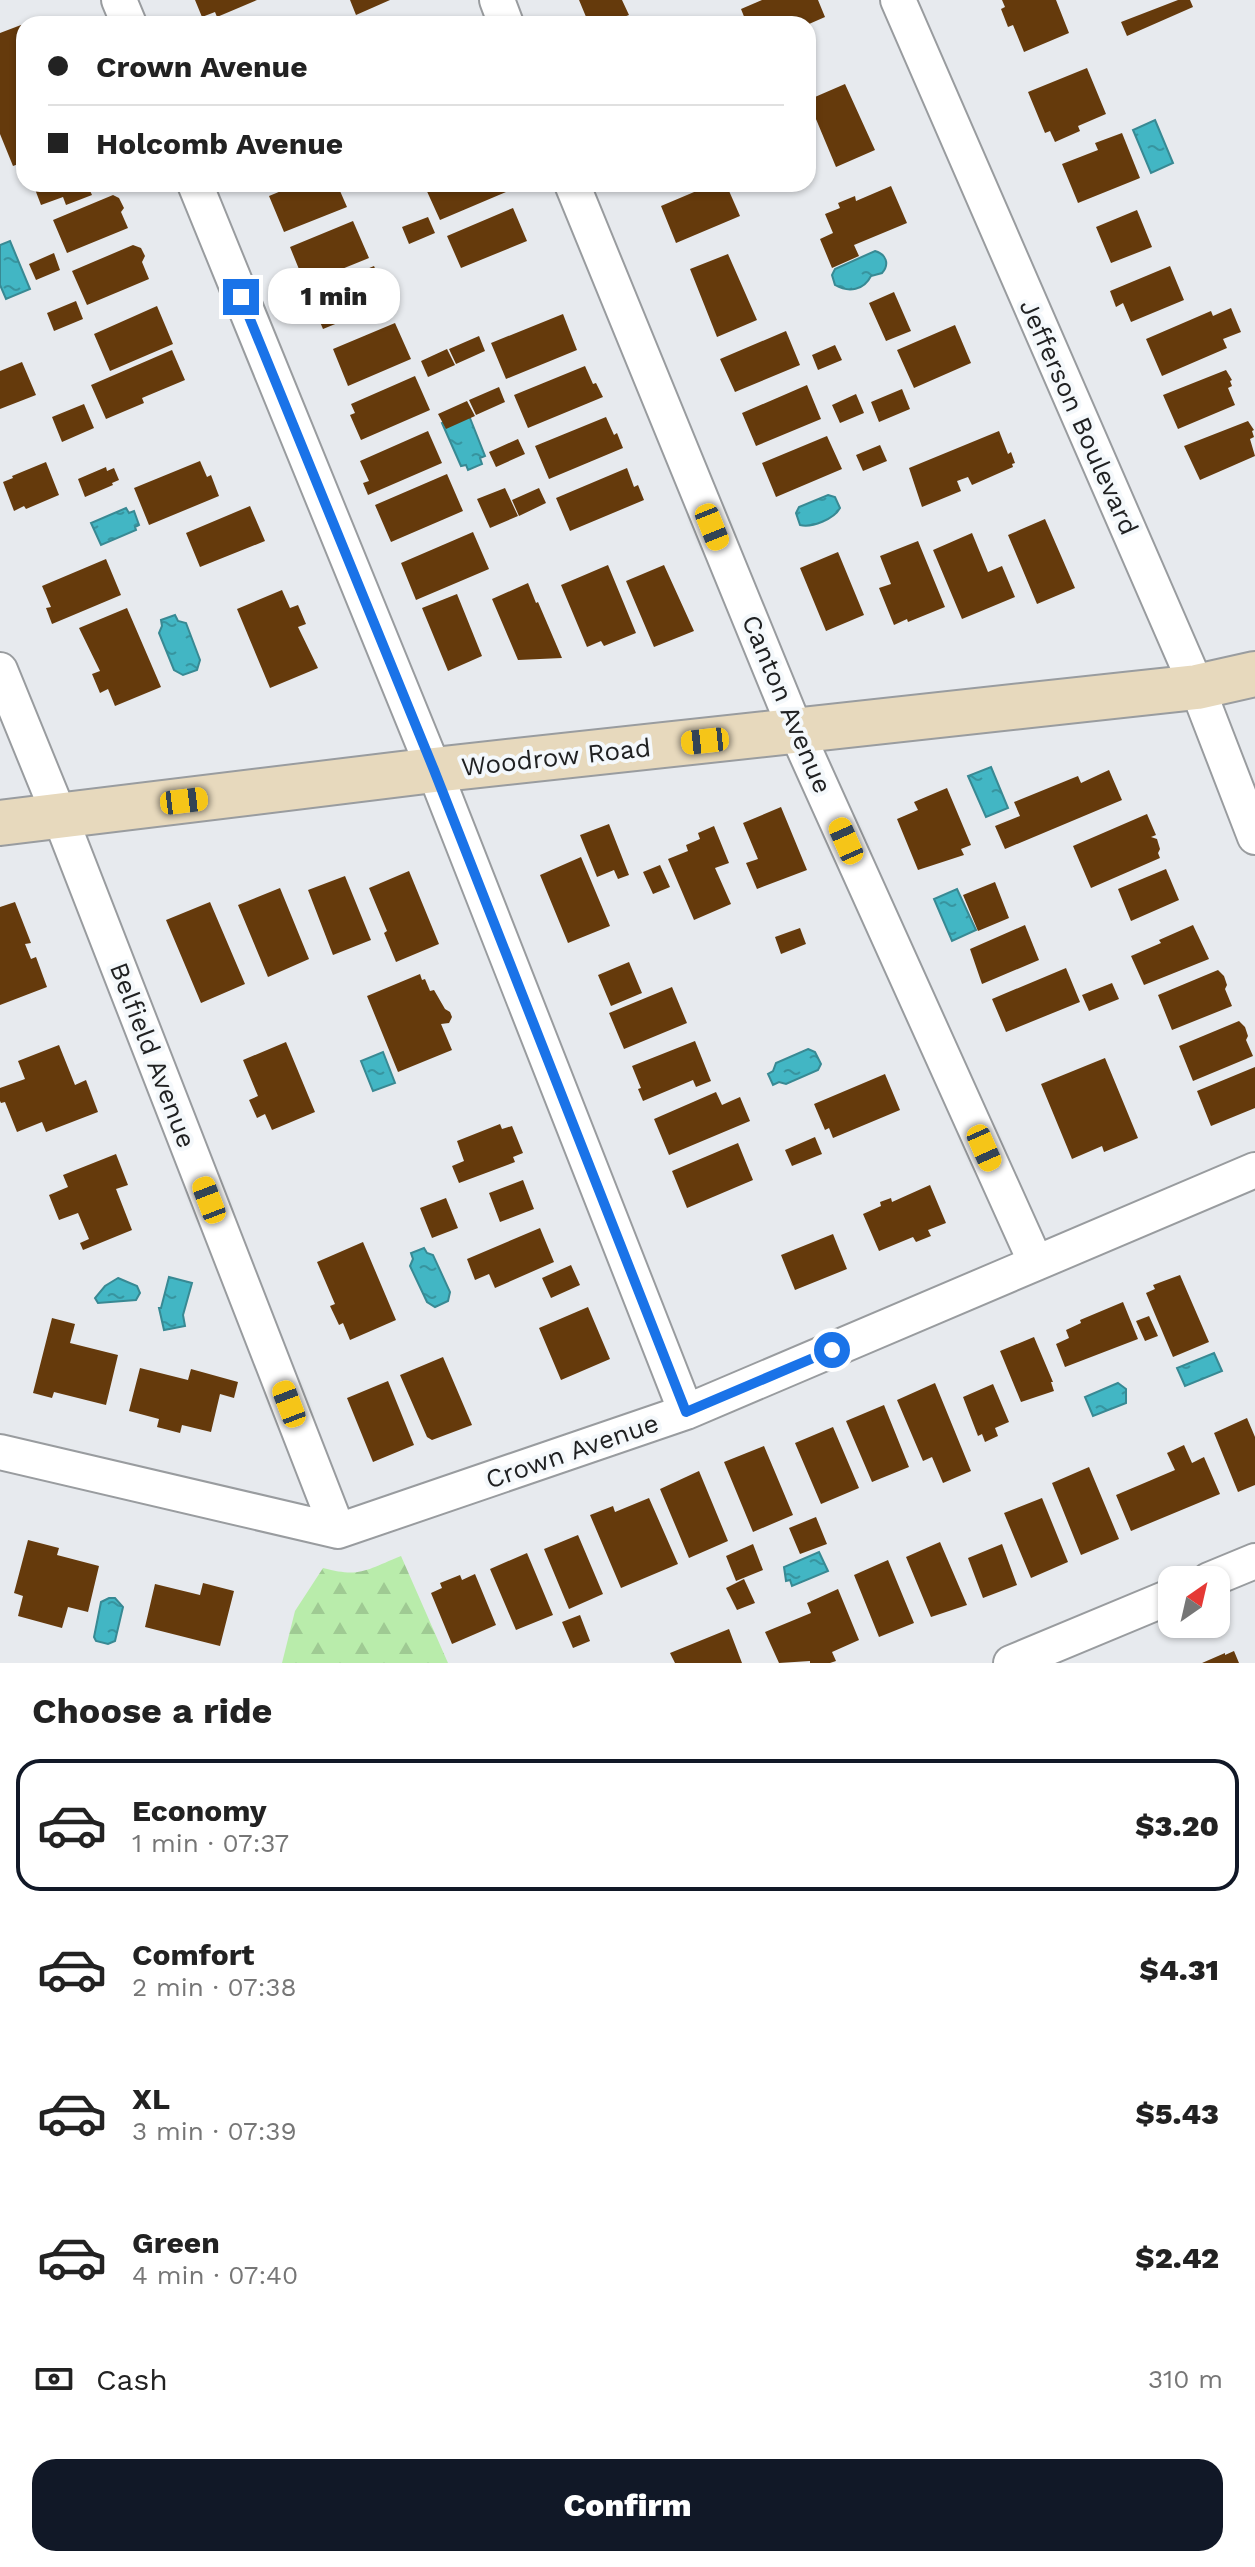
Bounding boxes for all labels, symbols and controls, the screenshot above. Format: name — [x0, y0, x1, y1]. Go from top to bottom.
text: Crown Avenue — [96, 49, 308, 84]
text: Holcomb Avenue — [96, 126, 343, 161]
callout: 1 min — [269, 269, 401, 325]
route end — [223, 279, 259, 315]
text: 1 min — [301, 281, 367, 311]
street label: Jefferson Boulevard — [1014, 295, 1144, 539]
car — [692, 500, 732, 554]
street label: Canton Avenue — [736, 610, 838, 798]
car — [680, 727, 730, 755]
street label: Woodrow Road — [460, 732, 652, 782]
car — [159, 786, 209, 816]
car — [825, 814, 867, 868]
street label: Belfield Avenue — [104, 958, 202, 1152]
car — [963, 1121, 1005, 1175]
car — [189, 1173, 229, 1227]
route start — [814, 1332, 850, 1368]
car — [269, 1377, 309, 1431]
street label: Crown Avenue — [482, 1407, 662, 1495]
north arrow — [1158, 1566, 1230, 1638]
map controls — [1158, 1566, 1230, 1638]
text: Choose a ride — [32, 1690, 272, 1732]
icon: car — [36, 1789, 108, 1861]
text: Economy — [132, 1793, 267, 1828]
text: $3.20 — [1135, 1808, 1219, 1843]
text: 1 min · 07:37 — [132, 1828, 289, 1858]
icon: car — [36, 1933, 108, 2005]
text: Comfort — [132, 1937, 254, 1972]
text: $4.31 — [1140, 1952, 1219, 1987]
text: 2 min · 07:38 — [132, 1972, 297, 2002]
icon: car — [36, 2077, 108, 2149]
text: XL — [132, 2081, 170, 2116]
text: $5.43 — [1136, 2096, 1219, 2131]
text: 3 min · 07:39 — [132, 2116, 297, 2146]
icon: car — [36, 2221, 108, 2293]
text: Green — [132, 2225, 220, 2260]
text: $2.42 — [1135, 2240, 1219, 2275]
text: 4 min · 07:40 — [132, 2260, 298, 2290]
icon: cash — [32, 2357, 76, 2401]
text: Cash — [96, 2362, 168, 2397]
text: 310 m — [1148, 2364, 1223, 2394]
button: Confirm — [32, 2459, 1223, 2551]

